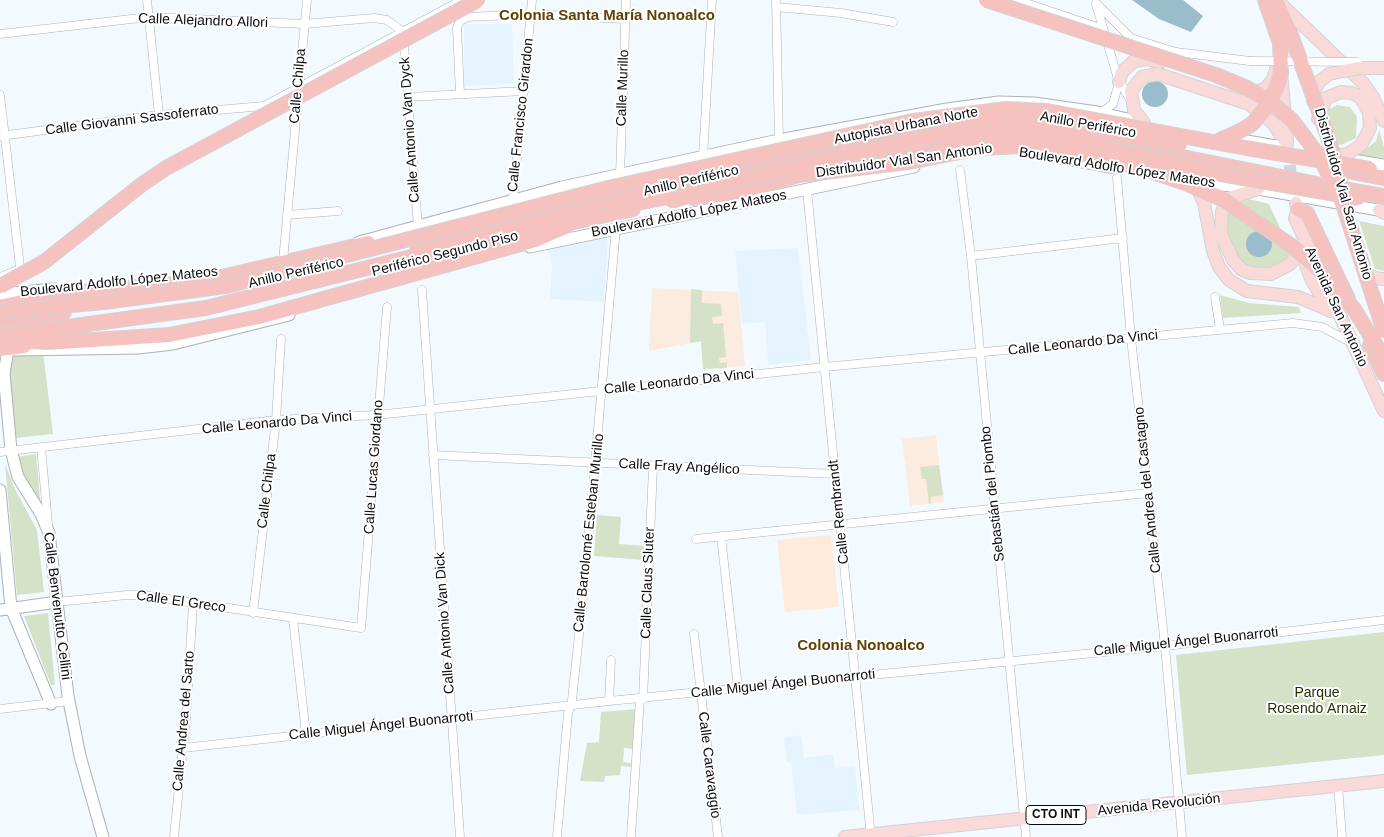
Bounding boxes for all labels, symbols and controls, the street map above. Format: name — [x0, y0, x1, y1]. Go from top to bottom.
district label: Colonia Santa María Nonoalco — [499, 7, 715, 25]
street label: Calle Alejandro Allori — [138, 10, 268, 32]
street label: Calle Francisco Girardon — [505, 37, 537, 193]
street label: Calle Chilpa — [286, 48, 310, 124]
street label: Calle Murillo — [613, 49, 633, 127]
street label: Calle Antonio Van Dyck — [397, 57, 423, 203]
street label: Calle Giovanni Sassoferrato — [44, 101, 220, 139]
street label: Autopista Urbana Norte — [833, 104, 979, 148]
street label: Distribuidor Vial San Antonio — [1310, 106, 1376, 282]
street label: Anillo Periférico — [1039, 108, 1137, 142]
street label: Distribuidor Vial San Antonio — [815, 140, 993, 182]
street label: Boulevard Adolfo López Mateos — [1018, 144, 1216, 192]
street label: Anillo Periférico — [642, 162, 740, 200]
street label: Boulevard Adolfo López Mateos — [590, 187, 788, 241]
street label: Periférico Segundo Piso — [370, 228, 520, 280]
street label: Avenida San Antonio — [1301, 244, 1371, 370]
street label: Anillo Periférico — [247, 254, 345, 292]
street label: Boulevard Adolfo López Mateos — [19, 263, 219, 301]
street label: Calle Leonardo Da Vinci — [1007, 327, 1159, 359]
street label: Calle Leonardo Da Vinci — [603, 366, 755, 398]
street label: Calle Lucas Giordano — [361, 399, 387, 535]
street label: Calle Andrea del Castagno — [1131, 406, 1165, 574]
street label: Calle Leonardo Da Vinci — [201, 408, 353, 438]
street label: Sebastián del Piombo — [978, 425, 1008, 563]
street label: Calle Bartolomé Esteban Murillo — [570, 433, 608, 633]
street label: Calle Chilpa — [254, 453, 280, 529]
street label: Calle Fray Angélico — [618, 455, 740, 479]
street label: Calle Rembrandt — [825, 459, 853, 565]
street label: Calle Claus Sluter — [638, 527, 658, 639]
street label: Calle Benvenutto Cellini — [40, 531, 74, 681]
street label: Calle Antonio Van Dick — [432, 552, 458, 694]
street label: Calle El Greco — [135, 587, 227, 617]
street label: Calle Miguel Ángel Buonarroti — [1093, 624, 1279, 660]
district label: Colonia Nonoalco — [797, 637, 925, 655]
street label: Calle Andrea del Sarto — [169, 650, 199, 792]
street label: Calle Miguel Ángel Buonarroti — [690, 666, 876, 702]
park label: Parque Rosendo Arnaiz — [1267, 685, 1367, 718]
street label: Calle Miguel Ángel Buonarroti — [288, 708, 474, 744]
street label: Calle Caravaggio — [694, 711, 724, 819]
street label: Avenida Revolución — [1097, 790, 1221, 820]
road number: CTO INT — [1026, 806, 1086, 824]

